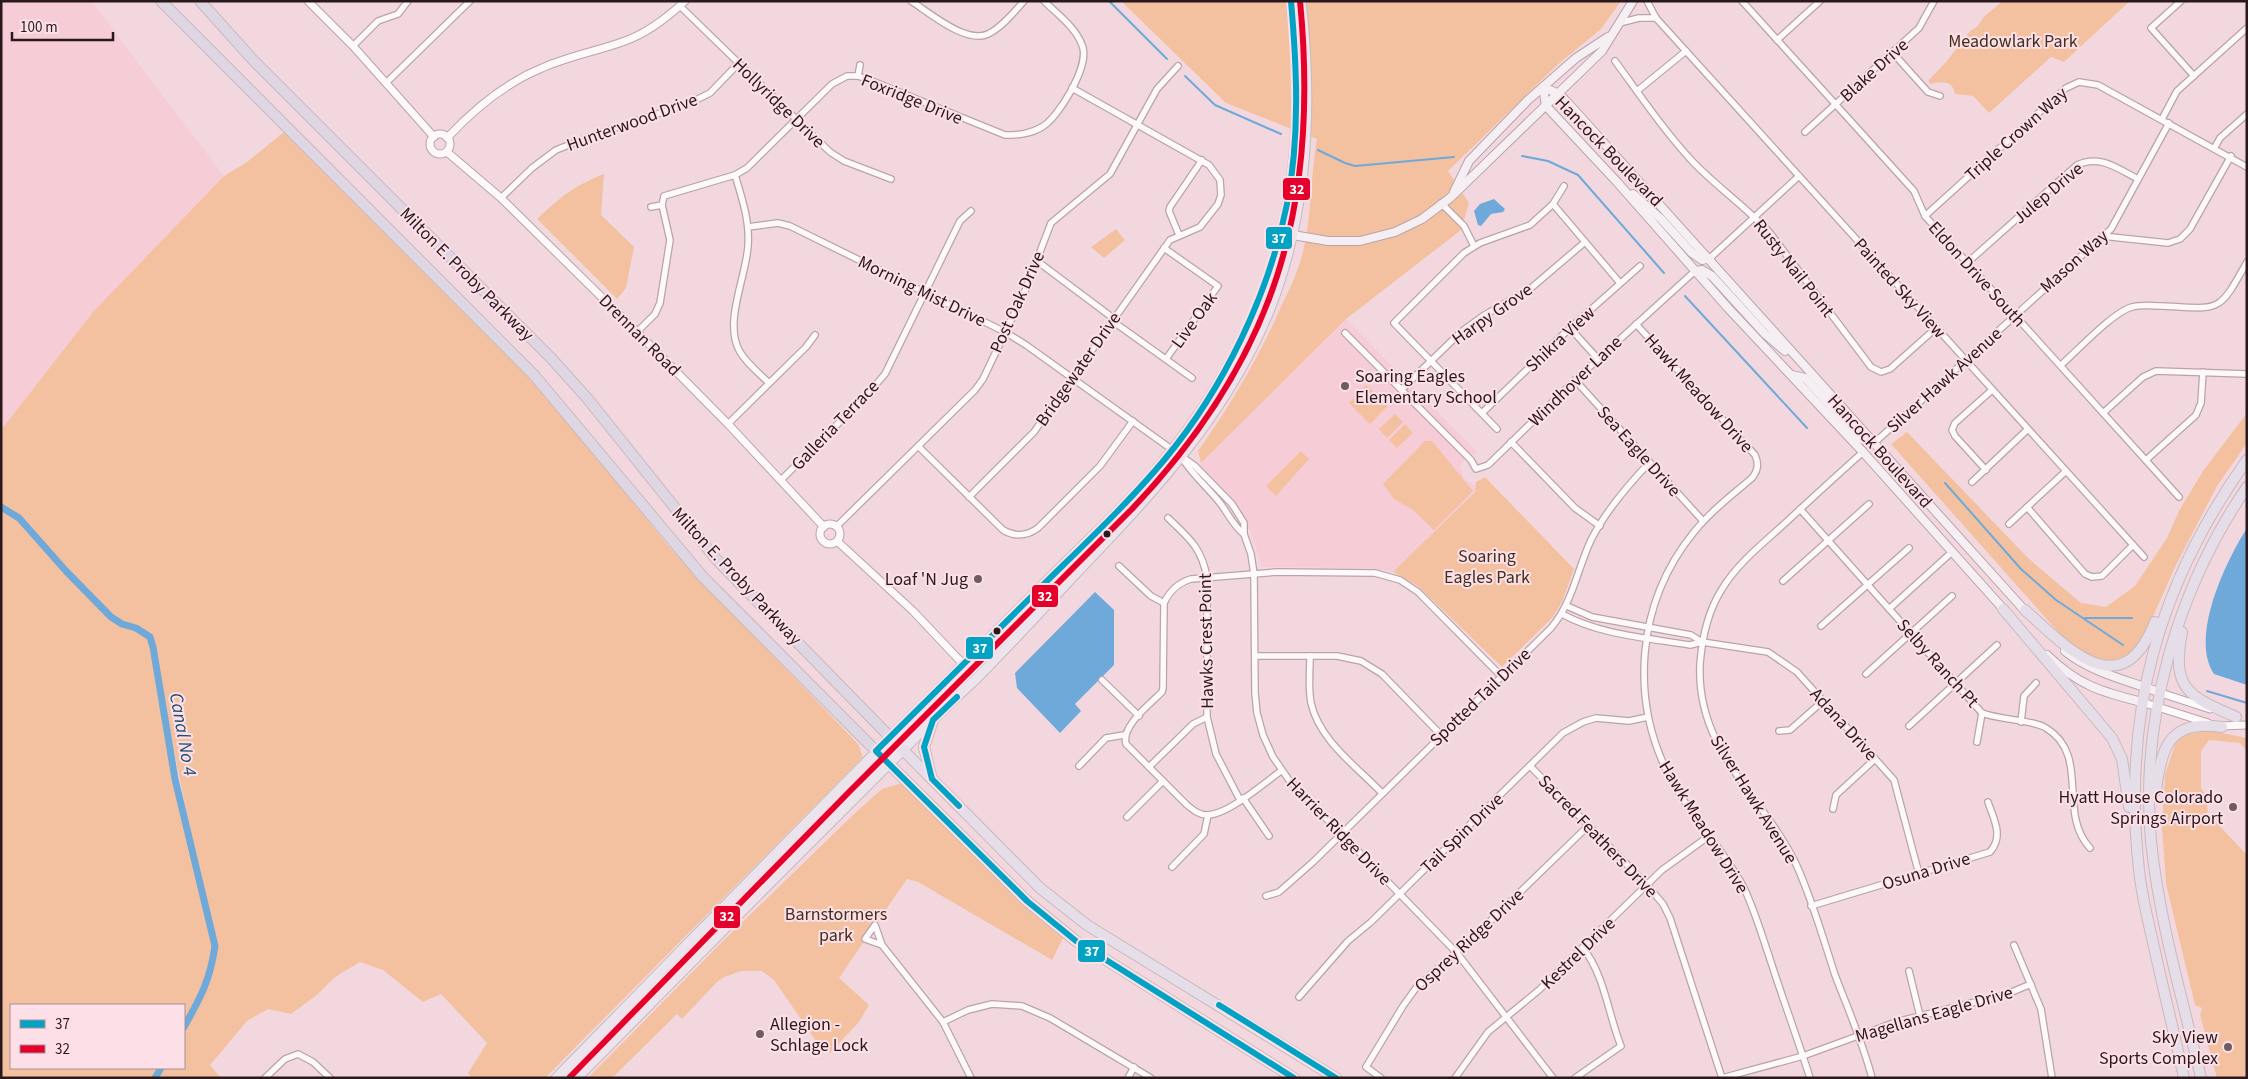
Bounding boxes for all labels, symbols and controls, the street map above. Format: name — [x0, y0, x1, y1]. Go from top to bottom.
scale bar — [12, 10, 114, 42]
text: 100 m — [20, 17, 58, 38]
park label: Meadowlark Park — [1948, 29, 2078, 54]
street label: Blake Drive — [1835, 33, 1914, 108]
street label: Hollyridge Drive — [727, 53, 831, 154]
street label: Foxridge Drive — [857, 68, 966, 131]
street label: Triple Crown Way — [1960, 81, 2074, 187]
street label: Hunterwood Drive — [563, 87, 701, 158]
street label: Hancock Boulevard — [1549, 90, 1668, 212]
street label: Julep Drive — [2008, 157, 2089, 230]
line badge: 32 — [1282, 177, 1311, 201]
text: 32 — [1290, 180, 1304, 200]
street label: Milton E. Proby Parkway — [394, 202, 540, 347]
street label: Rusty Nail Point — [1747, 214, 1840, 323]
street label: Eldon Drive South — [1922, 216, 2031, 333]
street label: Mason Way — [2035, 224, 2114, 299]
line badge: 37 — [1265, 226, 1293, 250]
text: 37 — [1272, 229, 1286, 249]
street label: Painted Sky View — [1848, 233, 1952, 344]
street label: Post Oak Drive — [984, 247, 1051, 357]
street label: Morning Mist Drive — [854, 250, 990, 333]
street label: Harpy Grove — [1447, 277, 1538, 351]
street label: Live Oak — [1165, 287, 1223, 354]
street label: Drennan Road — [593, 289, 686, 382]
street label: Shikra View — [1520, 301, 1601, 378]
street label: Bridgewater Drive — [1030, 307, 1127, 431]
street label: Silver Hawk Avenue — [1881, 322, 2008, 439]
street label: Hawk Meadow Drive — [1638, 328, 1759, 458]
street label: Windhover Lane — [1523, 330, 1628, 433]
place label: Soaring Eagles Elementary School — [1355, 364, 1497, 410]
street label: Galleria Terrace — [786, 375, 885, 476]
marker: Soaring Eagles Elementary School — [1339, 380, 1351, 392]
street label: Hancock Boulevard — [1822, 389, 1938, 514]
street label: Sea Eagle Drive — [1591, 400, 1686, 502]
street label: Milton E. Proby Parkway — [666, 502, 808, 651]
unlabelled marker — [1102, 529, 1112, 539]
park label: Soaring Eagles Park — [1444, 544, 1530, 590]
place label: Loaf 'N Jug — [885, 567, 968, 592]
marker: Loaf 'N Jug — [972, 573, 984, 585]
street label: Hawks Crest Point — [1193, 573, 1220, 709]
line badge: 32 — [1031, 584, 1059, 608]
text: 32 — [1038, 587, 1052, 607]
street label: Selby Ranch Pt — [1891, 613, 1984, 713]
unlabelled marker — [992, 626, 1002, 636]
line badge: 37 — [965, 636, 994, 660]
text: 37 — [973, 639, 987, 659]
street label: Spotted Tail Drive — [1424, 642, 1537, 752]
street label: Adana Drive — [1804, 682, 1883, 766]
water label: Canal No 4 — [162, 691, 203, 778]
street label: Silver Hawk Avenue — [1704, 730, 1803, 868]
street label: Hawk Meadow Drive — [1653, 756, 1755, 899]
street label: Sacred Feathers Drive — [1532, 769, 1663, 904]
street label: Harrier Ridge Drive — [1280, 772, 1397, 891]
place label: Hyatt House Colorado Springs Airport — [2059, 785, 2223, 831]
street label: Tail Spin Drive — [1415, 787, 1509, 879]
marker: Hyatt House Colorado Springs Airport — [2227, 801, 2239, 813]
street label: Osuna Drive — [1879, 846, 1973, 897]
street label: Osprey Ridge Drive — [1409, 883, 1530, 998]
park label: Barnstormers park — [785, 902, 887, 948]
line badge: 32 — [713, 905, 741, 929]
text: 32 — [720, 907, 734, 927]
street label: Kestrel Drive — [1536, 911, 1621, 995]
line badge: 37 — [1077, 939, 1106, 963]
text: 37 — [1085, 942, 1099, 962]
street label: Magellans Eagle Drive — [1852, 980, 2016, 1049]
legend — [10, 1004, 185, 1069]
place label: Allegion - Schlage Lock — [770, 1012, 868, 1058]
text: 37 — [55, 1014, 70, 1035]
place label: Sky View Sports Complex — [2099, 1025, 2218, 1071]
marker: Allegion - Schlage Lock — [754, 1028, 766, 1040]
text: 32 — [55, 1039, 70, 1060]
marker: Sky View Sports Complex — [2222, 1041, 2234, 1053]

